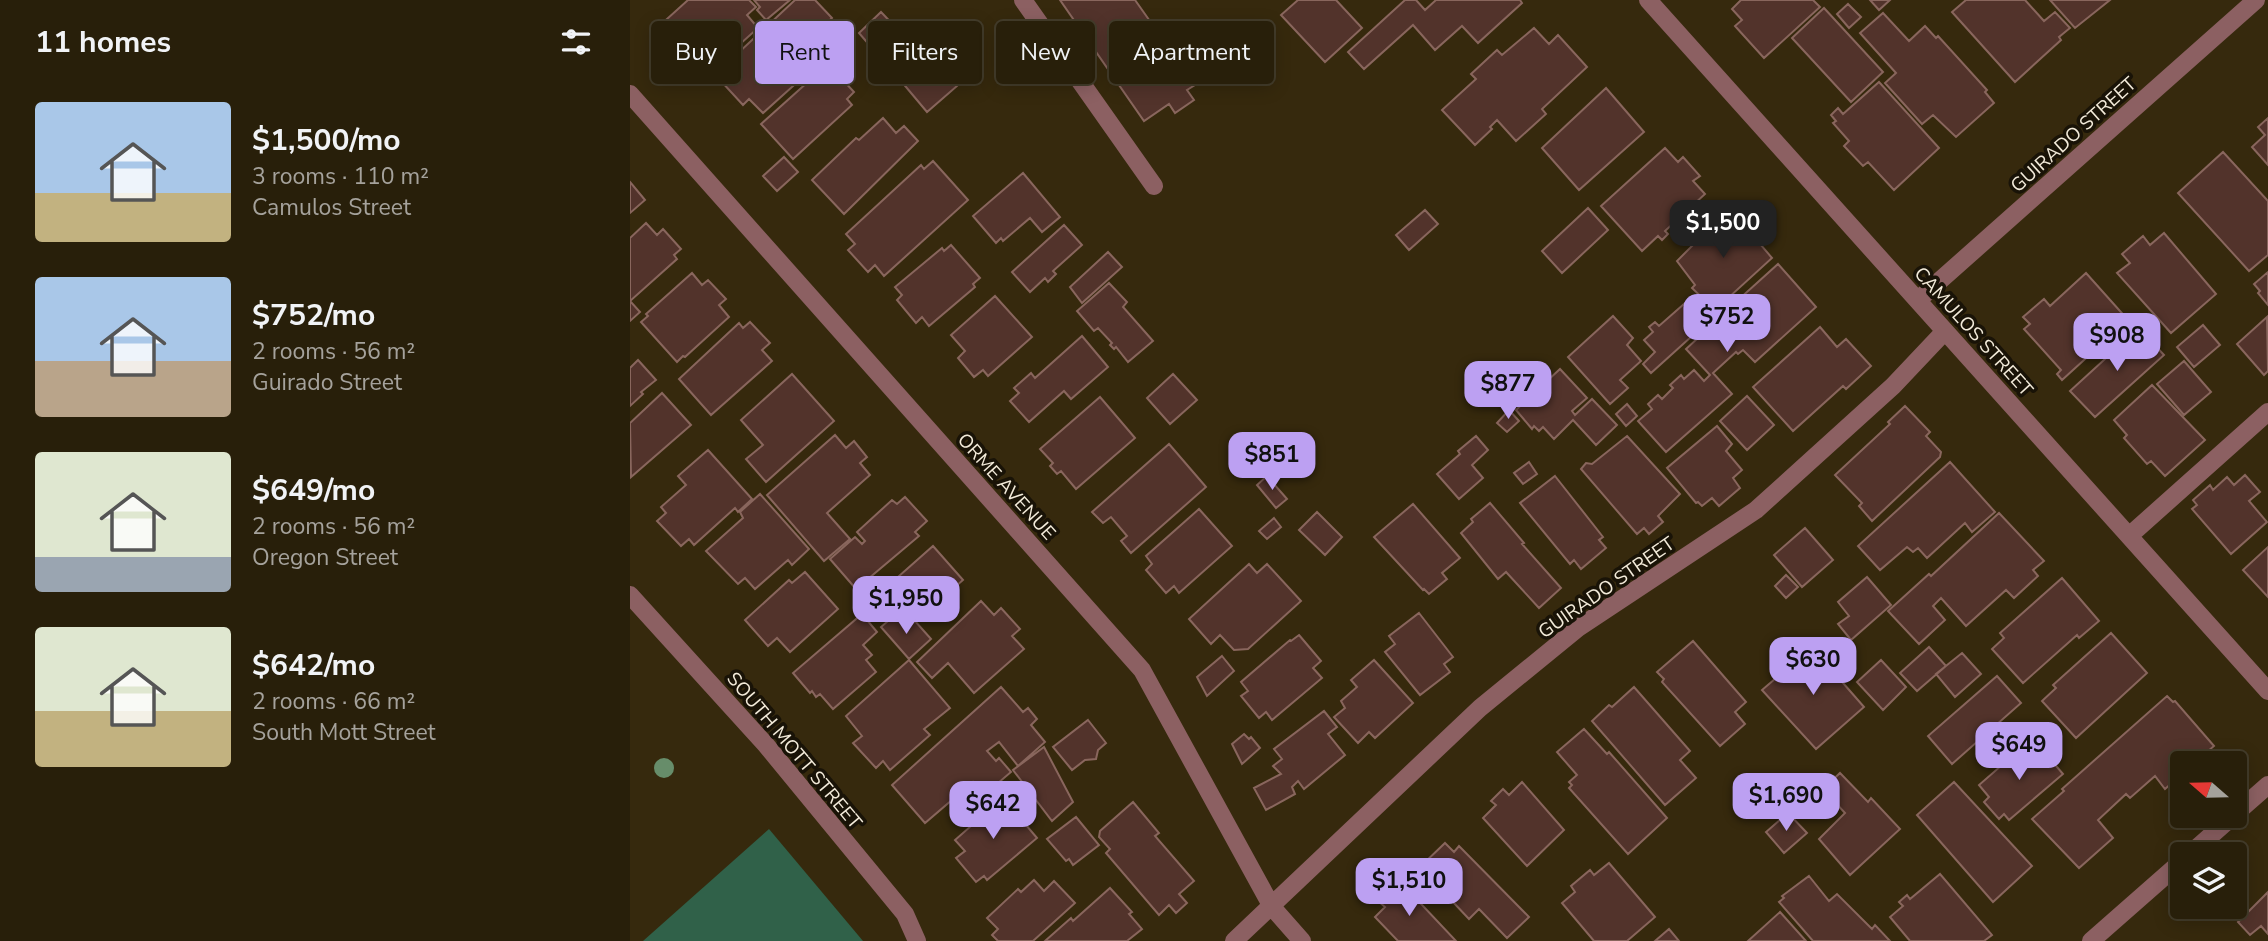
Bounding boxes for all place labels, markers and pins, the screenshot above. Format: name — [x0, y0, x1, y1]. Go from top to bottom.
pin: $1,500 — [1666, 201, 1780, 260]
pin: $752 — [1686, 294, 1768, 354]
pin: $908 — [2076, 314, 2158, 373]
pin: $877 — [1467, 362, 1549, 421]
pin: $851 — [1231, 433, 1313, 492]
pin: $1,950 — [849, 576, 963, 636]
pin: $630 — [1772, 638, 1854, 697]
pin: $649 — [1978, 722, 2060, 782]
pin: $1,690 — [1729, 774, 1843, 833]
pin: $642 — [952, 782, 1034, 841]
pin: $1,510 — [1352, 858, 1466, 918]

